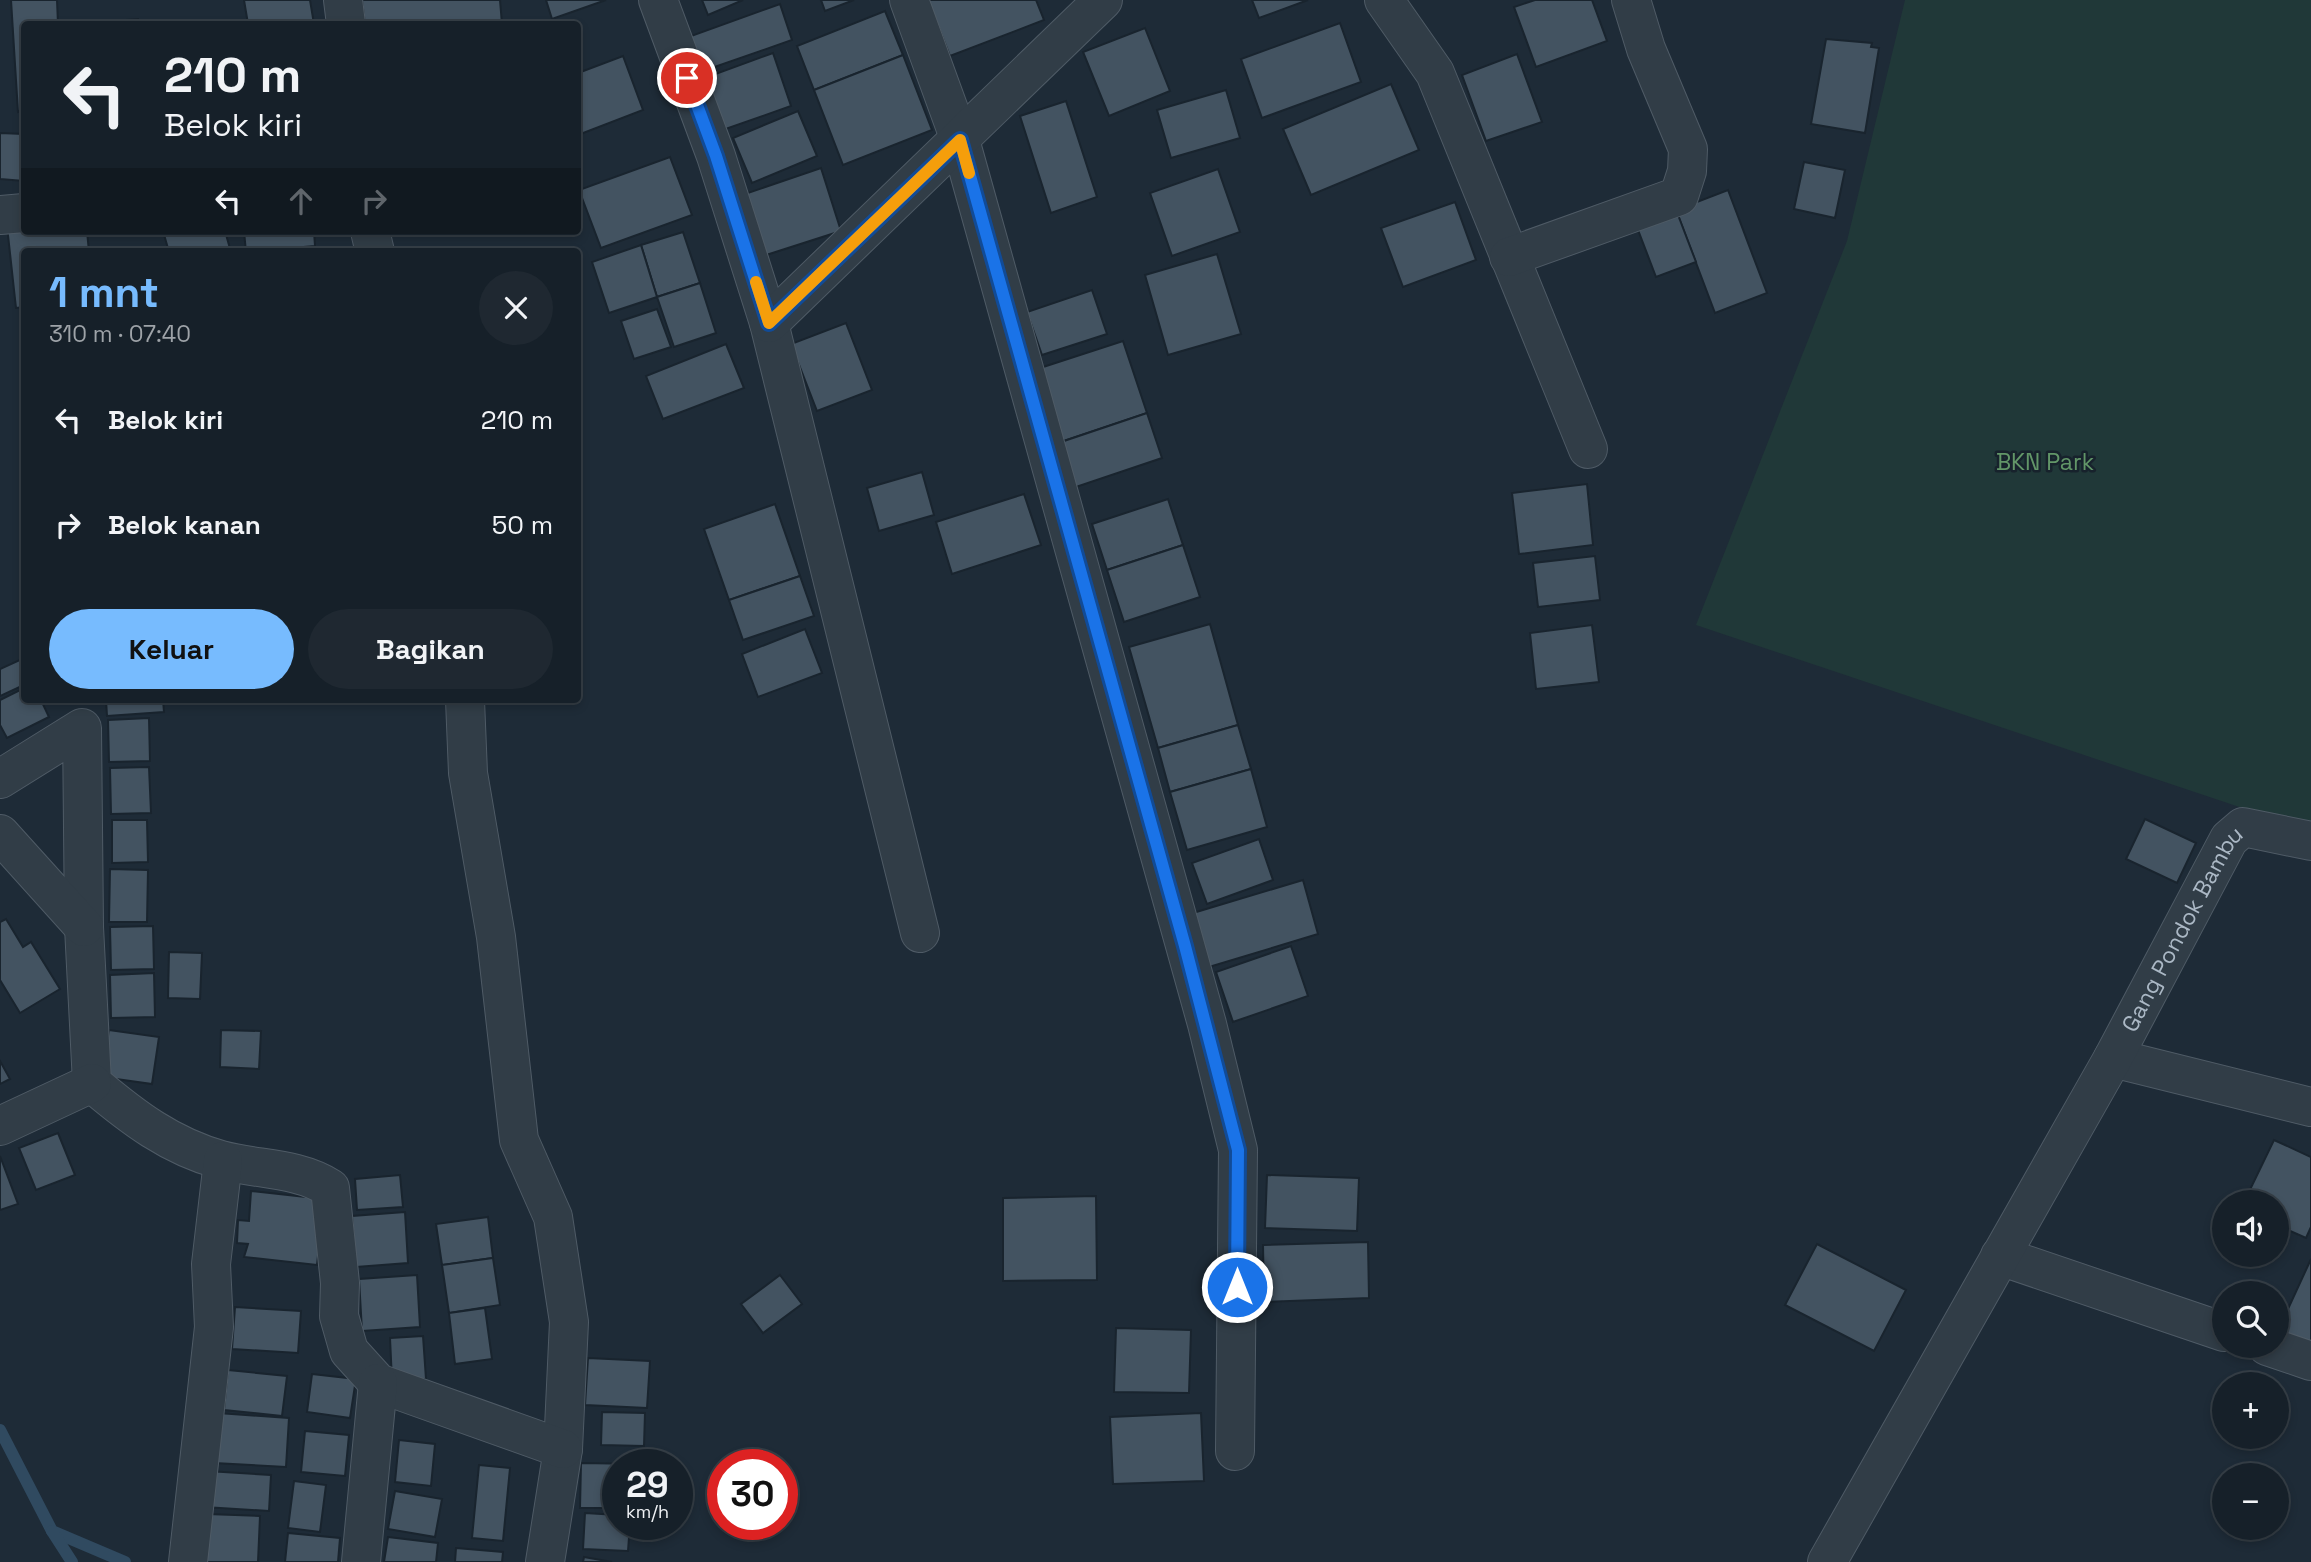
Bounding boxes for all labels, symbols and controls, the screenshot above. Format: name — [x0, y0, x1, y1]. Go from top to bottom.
text: 210 m — [164, 44, 301, 106]
pin — [657, 48, 717, 108]
icon: left — [49, 49, 140, 140]
icon: arrive — [668, 59, 706, 97]
text: Belok kiri — [164, 105, 302, 145]
icon: left — [209, 182, 247, 220]
icon: ahead — [282, 182, 320, 220]
icon: right — [355, 182, 393, 220]
text: 1 mnt — [49, 266, 159, 319]
button: close — [479, 271, 553, 345]
text: 310 m · 07:40 — [49, 319, 191, 349]
icon: left — [49, 401, 87, 439]
text: Belok kiri — [108, 403, 223, 437]
text: 210 m — [481, 403, 553, 437]
park label: BKN Park — [1996, 447, 2094, 477]
icon: right — [49, 506, 87, 544]
text: Belok kanan — [108, 508, 261, 542]
text: 50 m — [492, 508, 553, 542]
button: Keluar — [49, 609, 294, 689]
button: Bagikan — [308, 609, 553, 689]
street label: Gang Pondok Bambu — [2115, 819, 2249, 1037]
map controls — [2212, 1190, 2289, 1540]
button: sound — [2212, 1190, 2289, 1267]
position arrow — [1200, 1250, 1274, 1324]
button: search — [2212, 1281, 2289, 1358]
button: + — [2212, 1372, 2289, 1449]
speed limit sign: 30 — [707, 1449, 798, 1540]
text: 29 — [626, 1463, 669, 1507]
button: − — [2212, 1463, 2289, 1540]
text: km/h — [626, 1500, 669, 1523]

